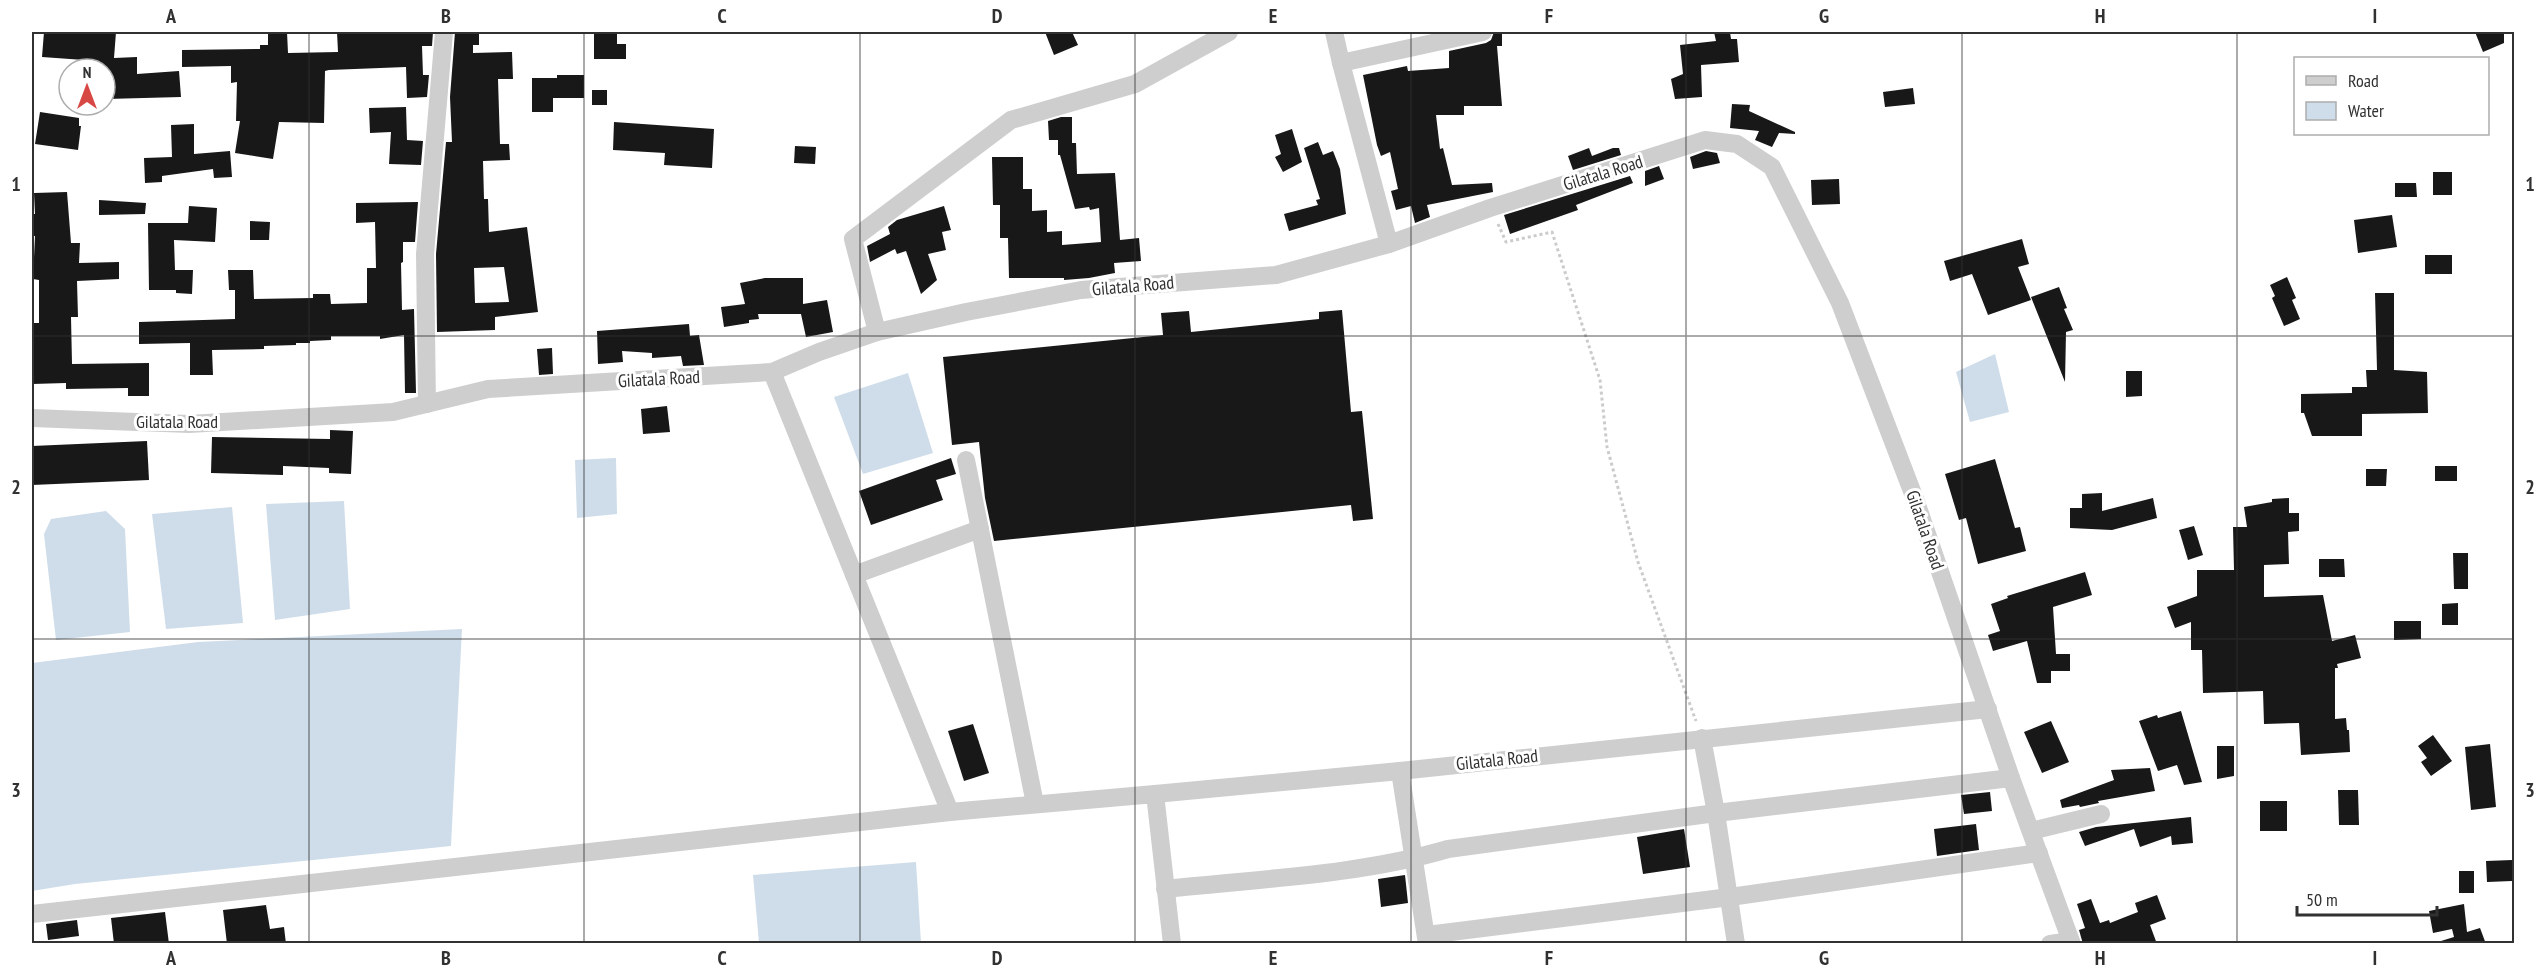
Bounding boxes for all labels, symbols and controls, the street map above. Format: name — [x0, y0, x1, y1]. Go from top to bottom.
text: A — [165, 3, 177, 29]
text: B — [441, 3, 451, 29]
text: C — [717, 3, 727, 29]
text: D — [992, 3, 1003, 29]
text: E — [1269, 3, 1277, 29]
text: F — [1545, 3, 1553, 29]
text: G — [1819, 3, 1829, 29]
text: H — [2095, 3, 2105, 29]
text: I — [2373, 3, 2377, 29]
north arrow — [57, 57, 117, 117]
legend — [2294, 57, 2489, 135]
text: N — [83, 62, 91, 82]
text: Road — [2348, 69, 2379, 92]
text: Water — [2348, 99, 2384, 122]
street label: Gilatala Road — [1560, 150, 1646, 196]
text: 1 — [11, 171, 21, 197]
text: 1 — [2525, 171, 2535, 197]
street label: Gilatala Road — [1091, 270, 1175, 301]
street label: Gilatala Road — [617, 365, 701, 392]
street label: Gilatala Road — [136, 410, 218, 433]
text: 2 — [11, 474, 21, 500]
text: 2 — [2525, 474, 2535, 500]
street label: Gilatala Road — [1901, 487, 1950, 572]
street label: Gilatala Road — [1455, 744, 1539, 775]
text: 3 — [11, 777, 21, 803]
text: 3 — [2525, 777, 2535, 803]
scale bar — [2297, 879, 2436, 917]
text: 50 m — [2306, 888, 2338, 911]
text: A — [165, 945, 177, 971]
text: B — [441, 945, 451, 971]
text: C — [717, 945, 727, 971]
text: D — [992, 945, 1003, 971]
text: E — [1269, 945, 1277, 971]
text: F — [1545, 945, 1553, 971]
text: G — [1819, 945, 1829, 971]
text: H — [2095, 945, 2105, 971]
text: I — [2373, 945, 2377, 971]

